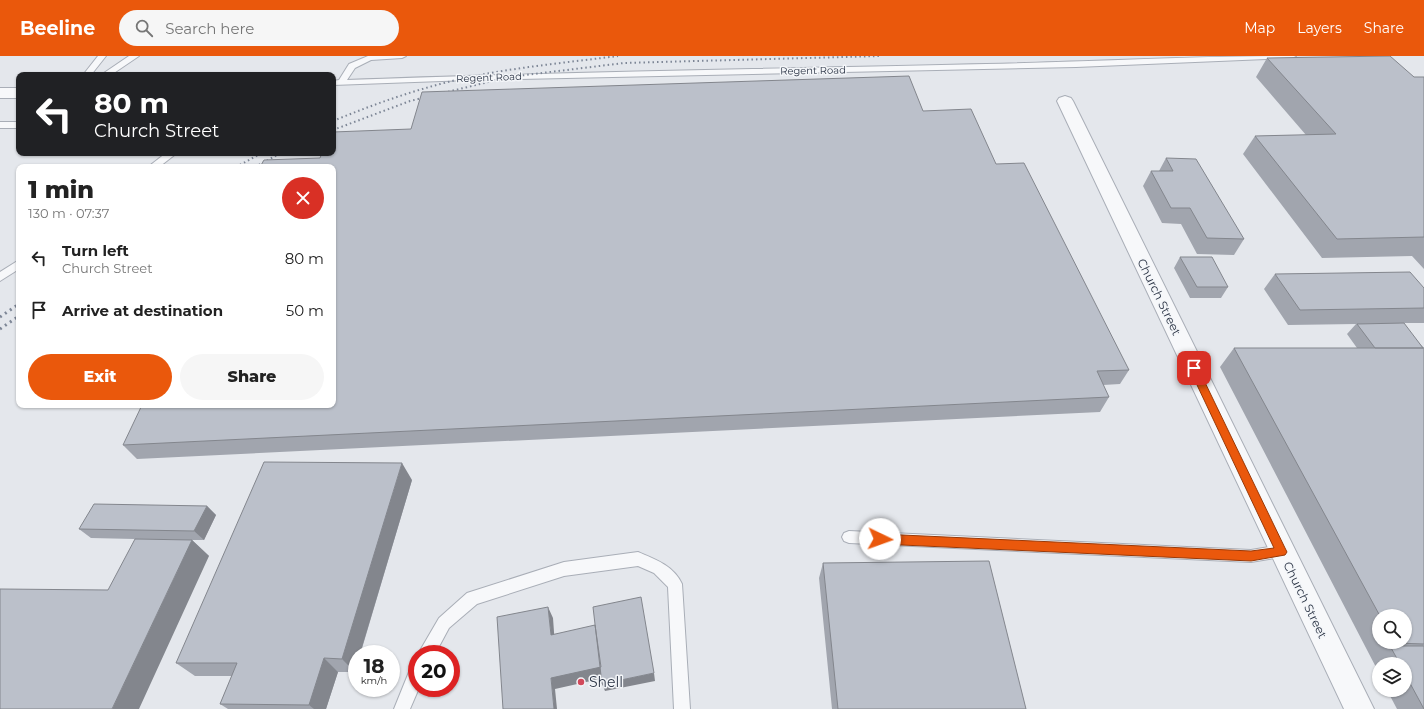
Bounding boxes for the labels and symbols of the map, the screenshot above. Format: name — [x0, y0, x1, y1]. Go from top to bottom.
street label: Regent Road — [780, 63, 846, 78]
street label: Regent Road — [456, 70, 522, 85]
street label: Church Street — [1134, 256, 1185, 338]
pin — [1177, 351, 1211, 385]
position arrow — [859, 518, 901, 560]
street label: Church Street — [1280, 559, 1331, 641]
speed limit sign: 20 — [408, 645, 460, 697]
place label: Shell — [589, 673, 623, 691]
marker: Shell — [576, 677, 586, 687]

